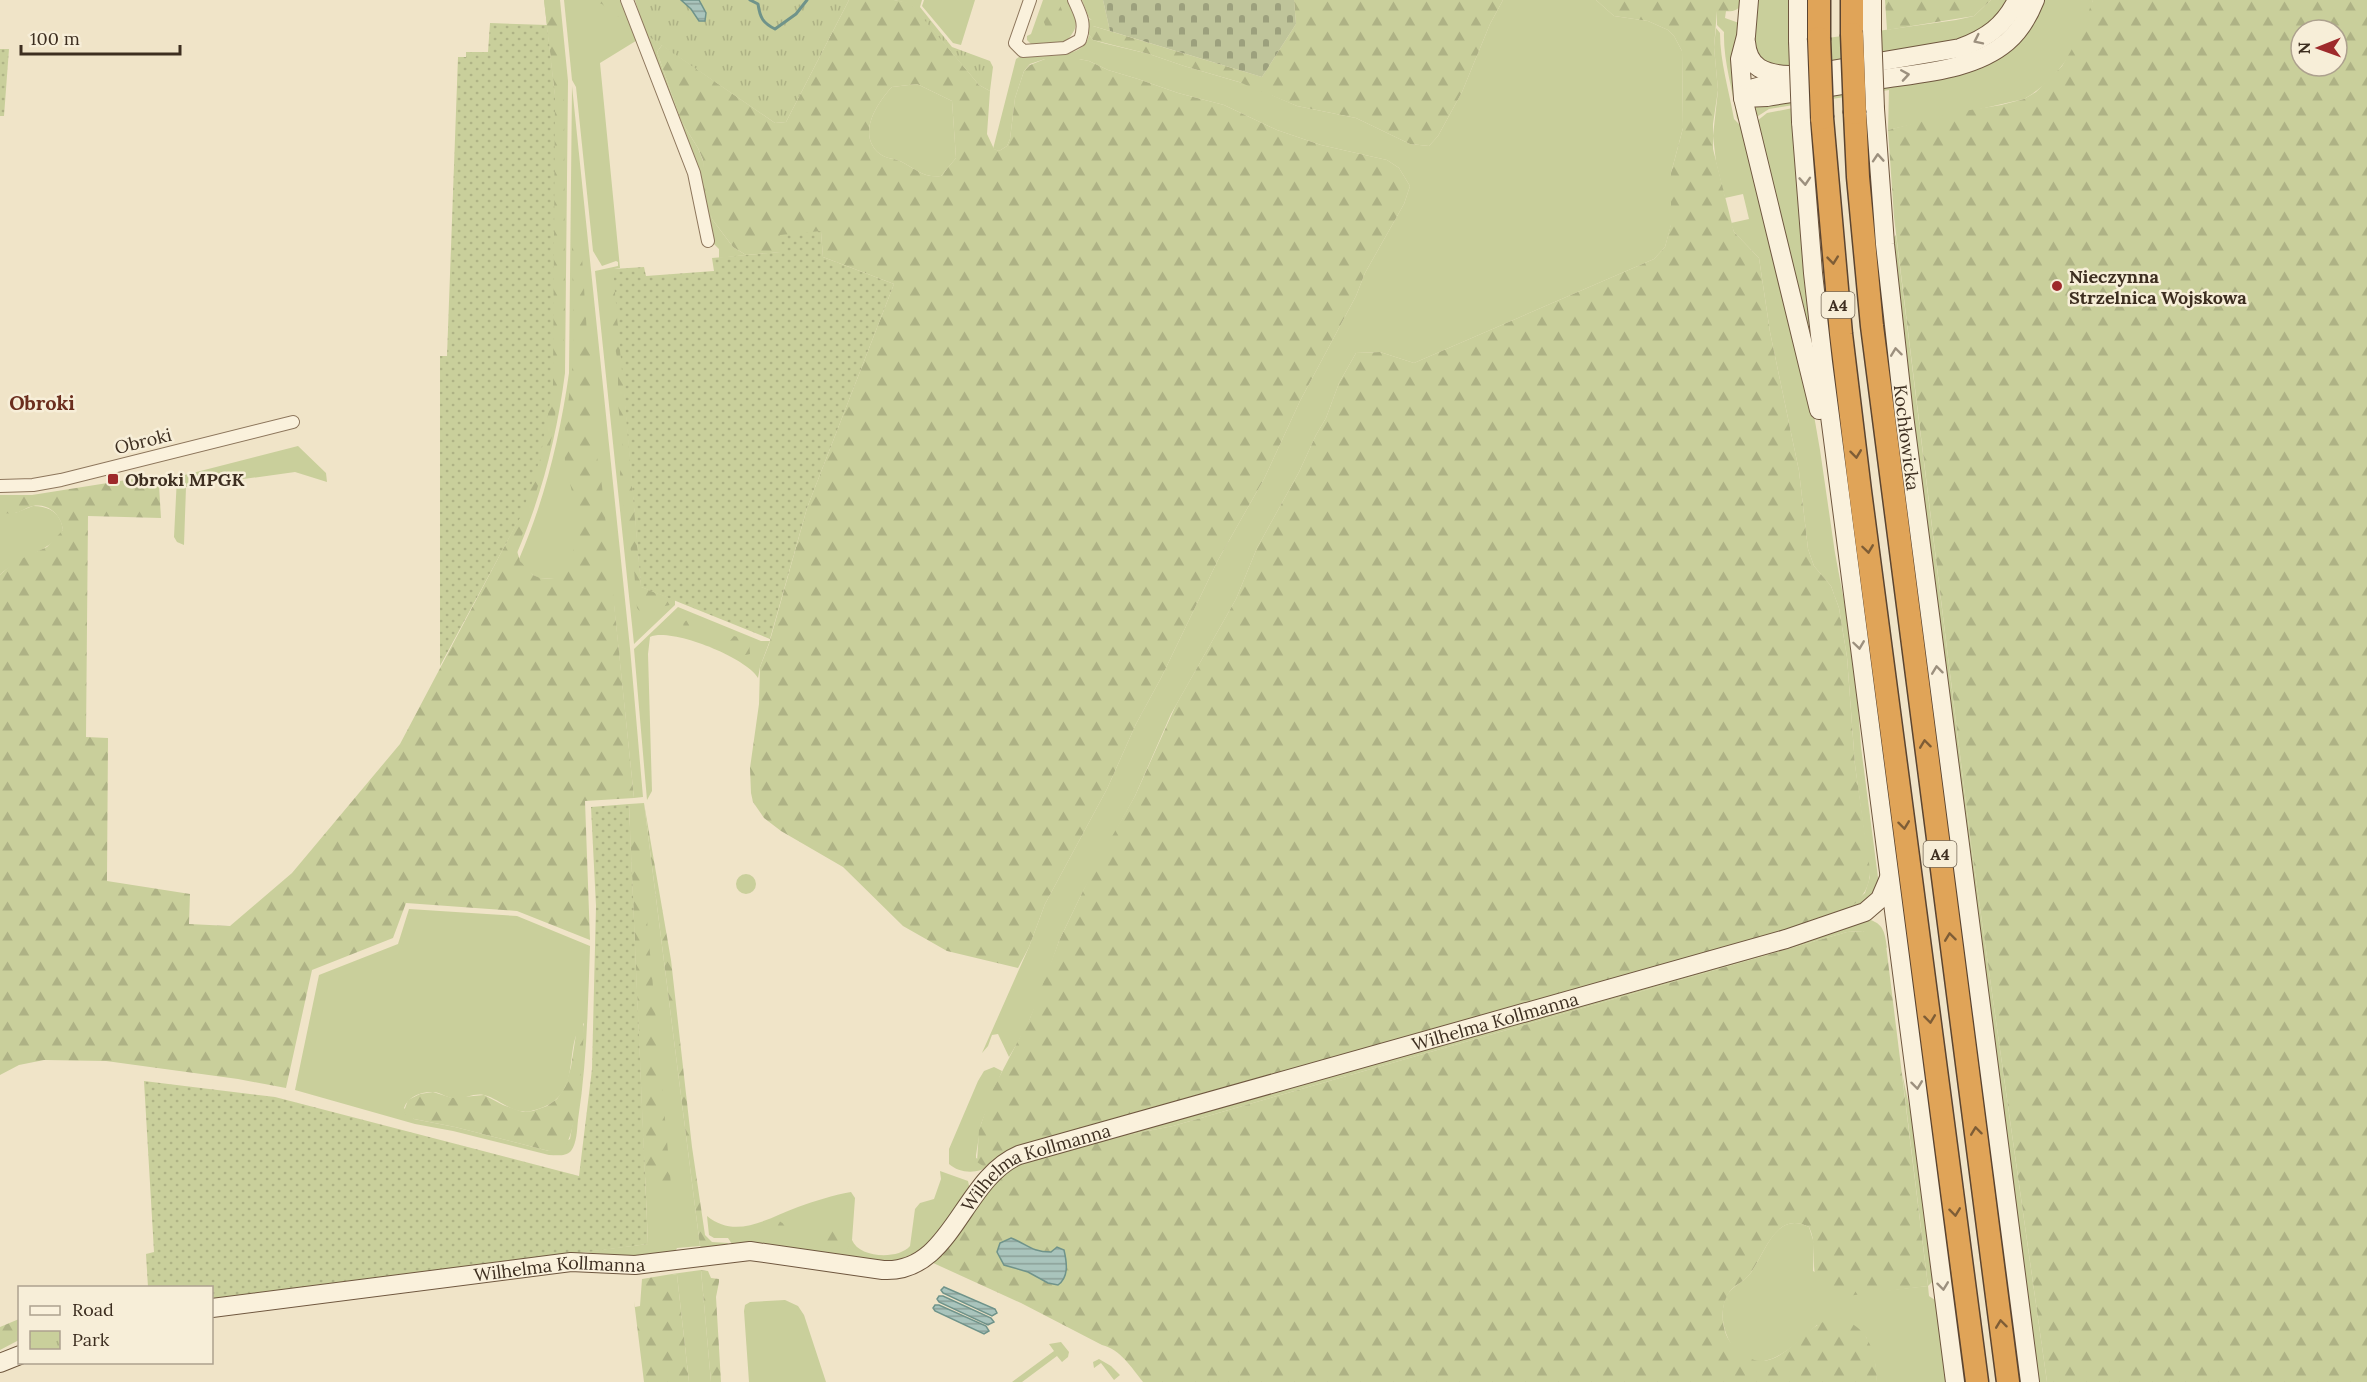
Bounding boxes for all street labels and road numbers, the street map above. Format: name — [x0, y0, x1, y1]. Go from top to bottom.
road number: A4 — [1822, 292, 1854, 318]
street label: Kochłowicka — [1889, 383, 1925, 492]
street label: Obroki — [112, 423, 174, 459]
road number: A4 — [1924, 841, 1956, 867]
street label: Wilhelma Kollmanna — [1409, 987, 1581, 1055]
street label: Wilhelma Kollmanna — [955, 1118, 1113, 1216]
street label: Wilhelma Kollmanna — [472, 1250, 646, 1286]

